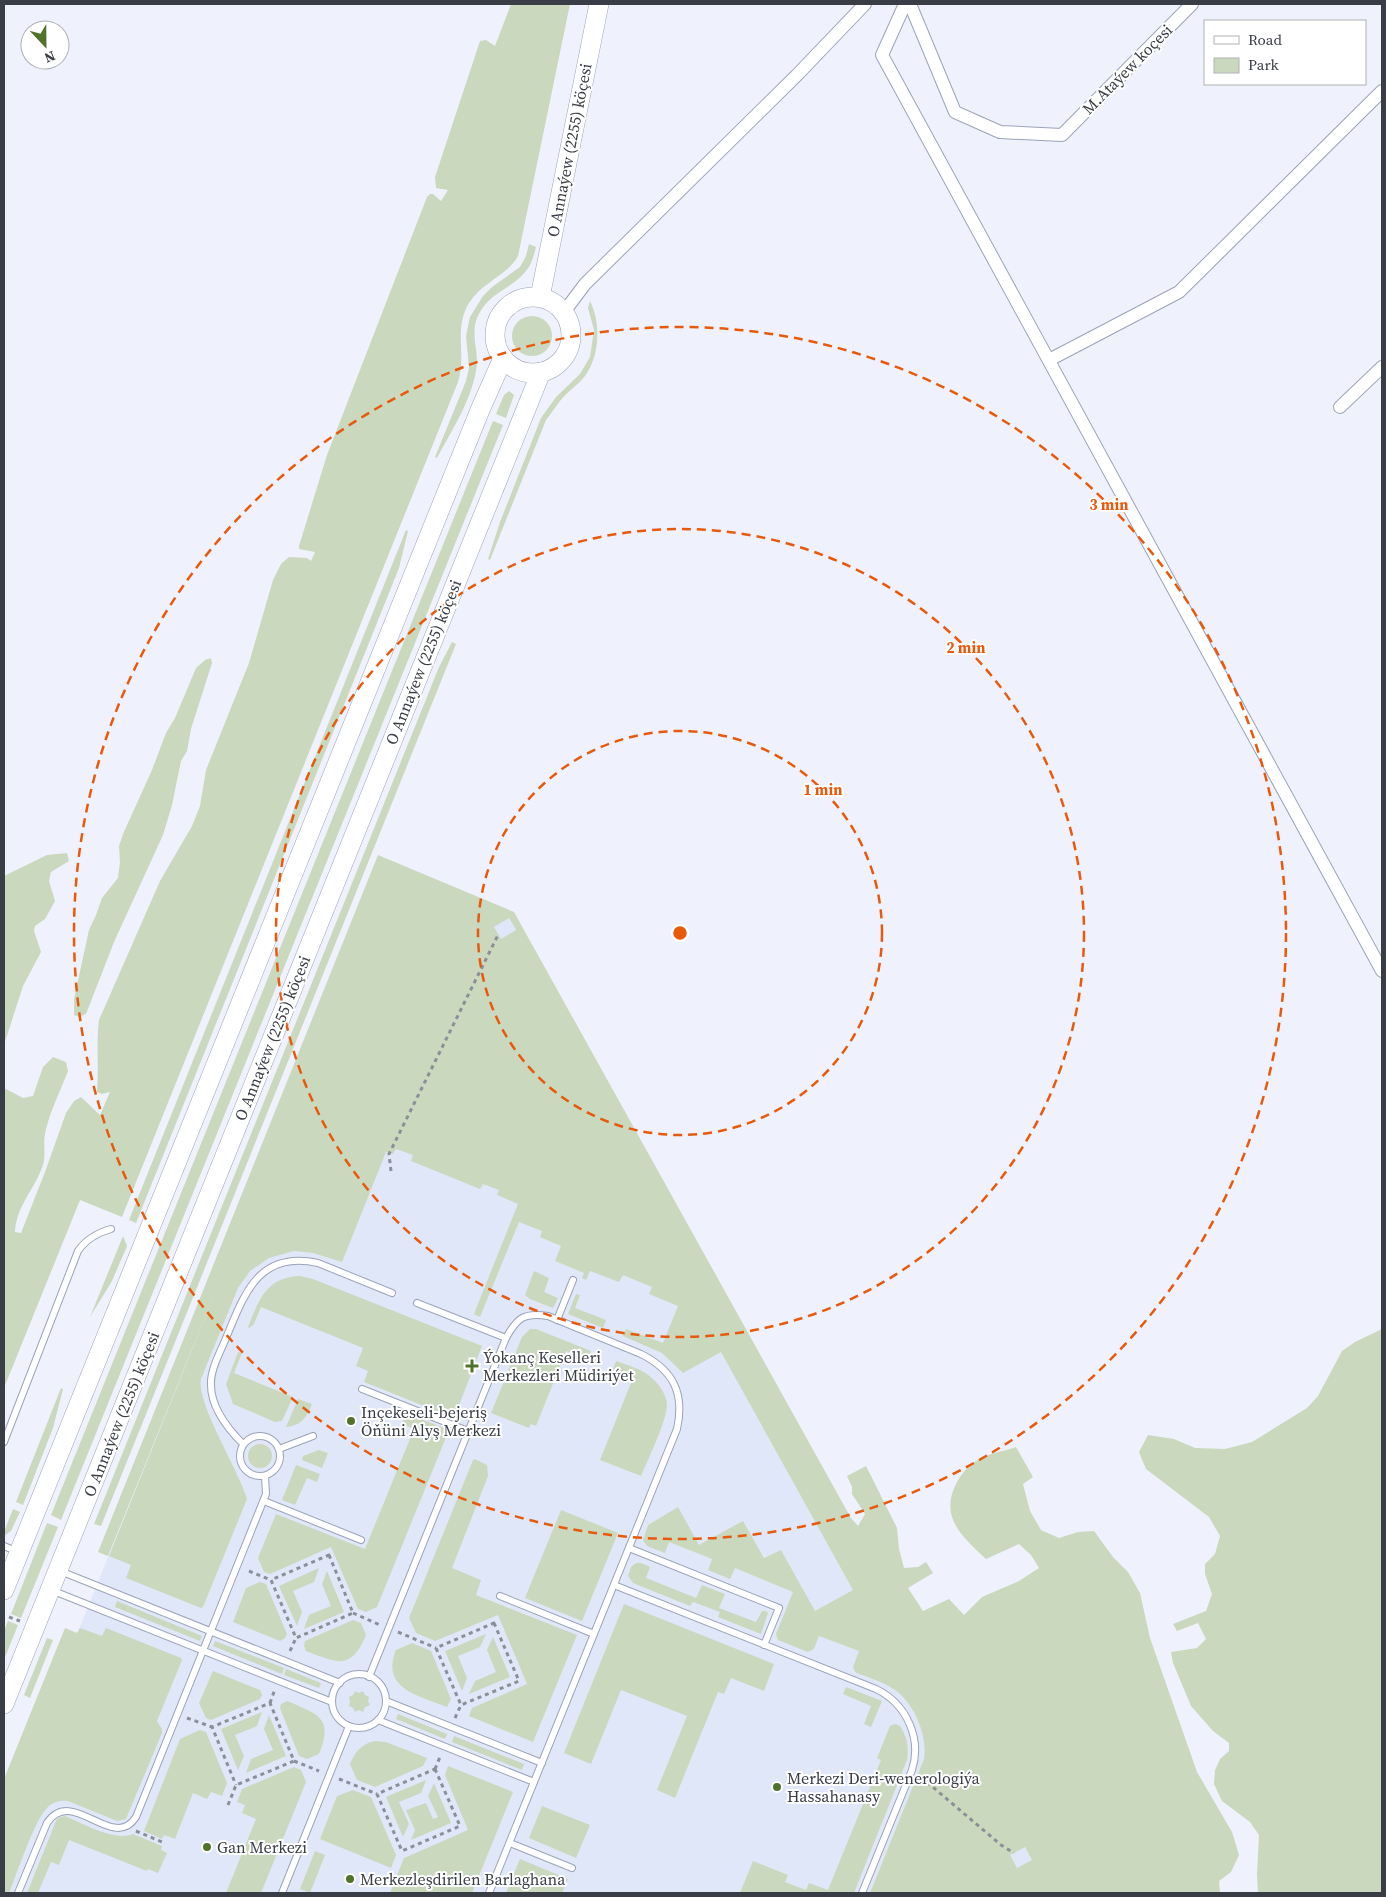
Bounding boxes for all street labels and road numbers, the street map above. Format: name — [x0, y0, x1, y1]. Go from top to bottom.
street label: M.Ataýew koçesi — [1077, 19, 1177, 119]
street label: O Annaýew (2255) köçesi — [541, 61, 597, 239]
street label: O Annaýew (2255) köçesi — [380, 576, 466, 748]
street label: O Annaýew (2255) köçesi — [229, 952, 315, 1124]
street label: O Annaýew (2255) köçesi — [78, 1328, 164, 1500]

